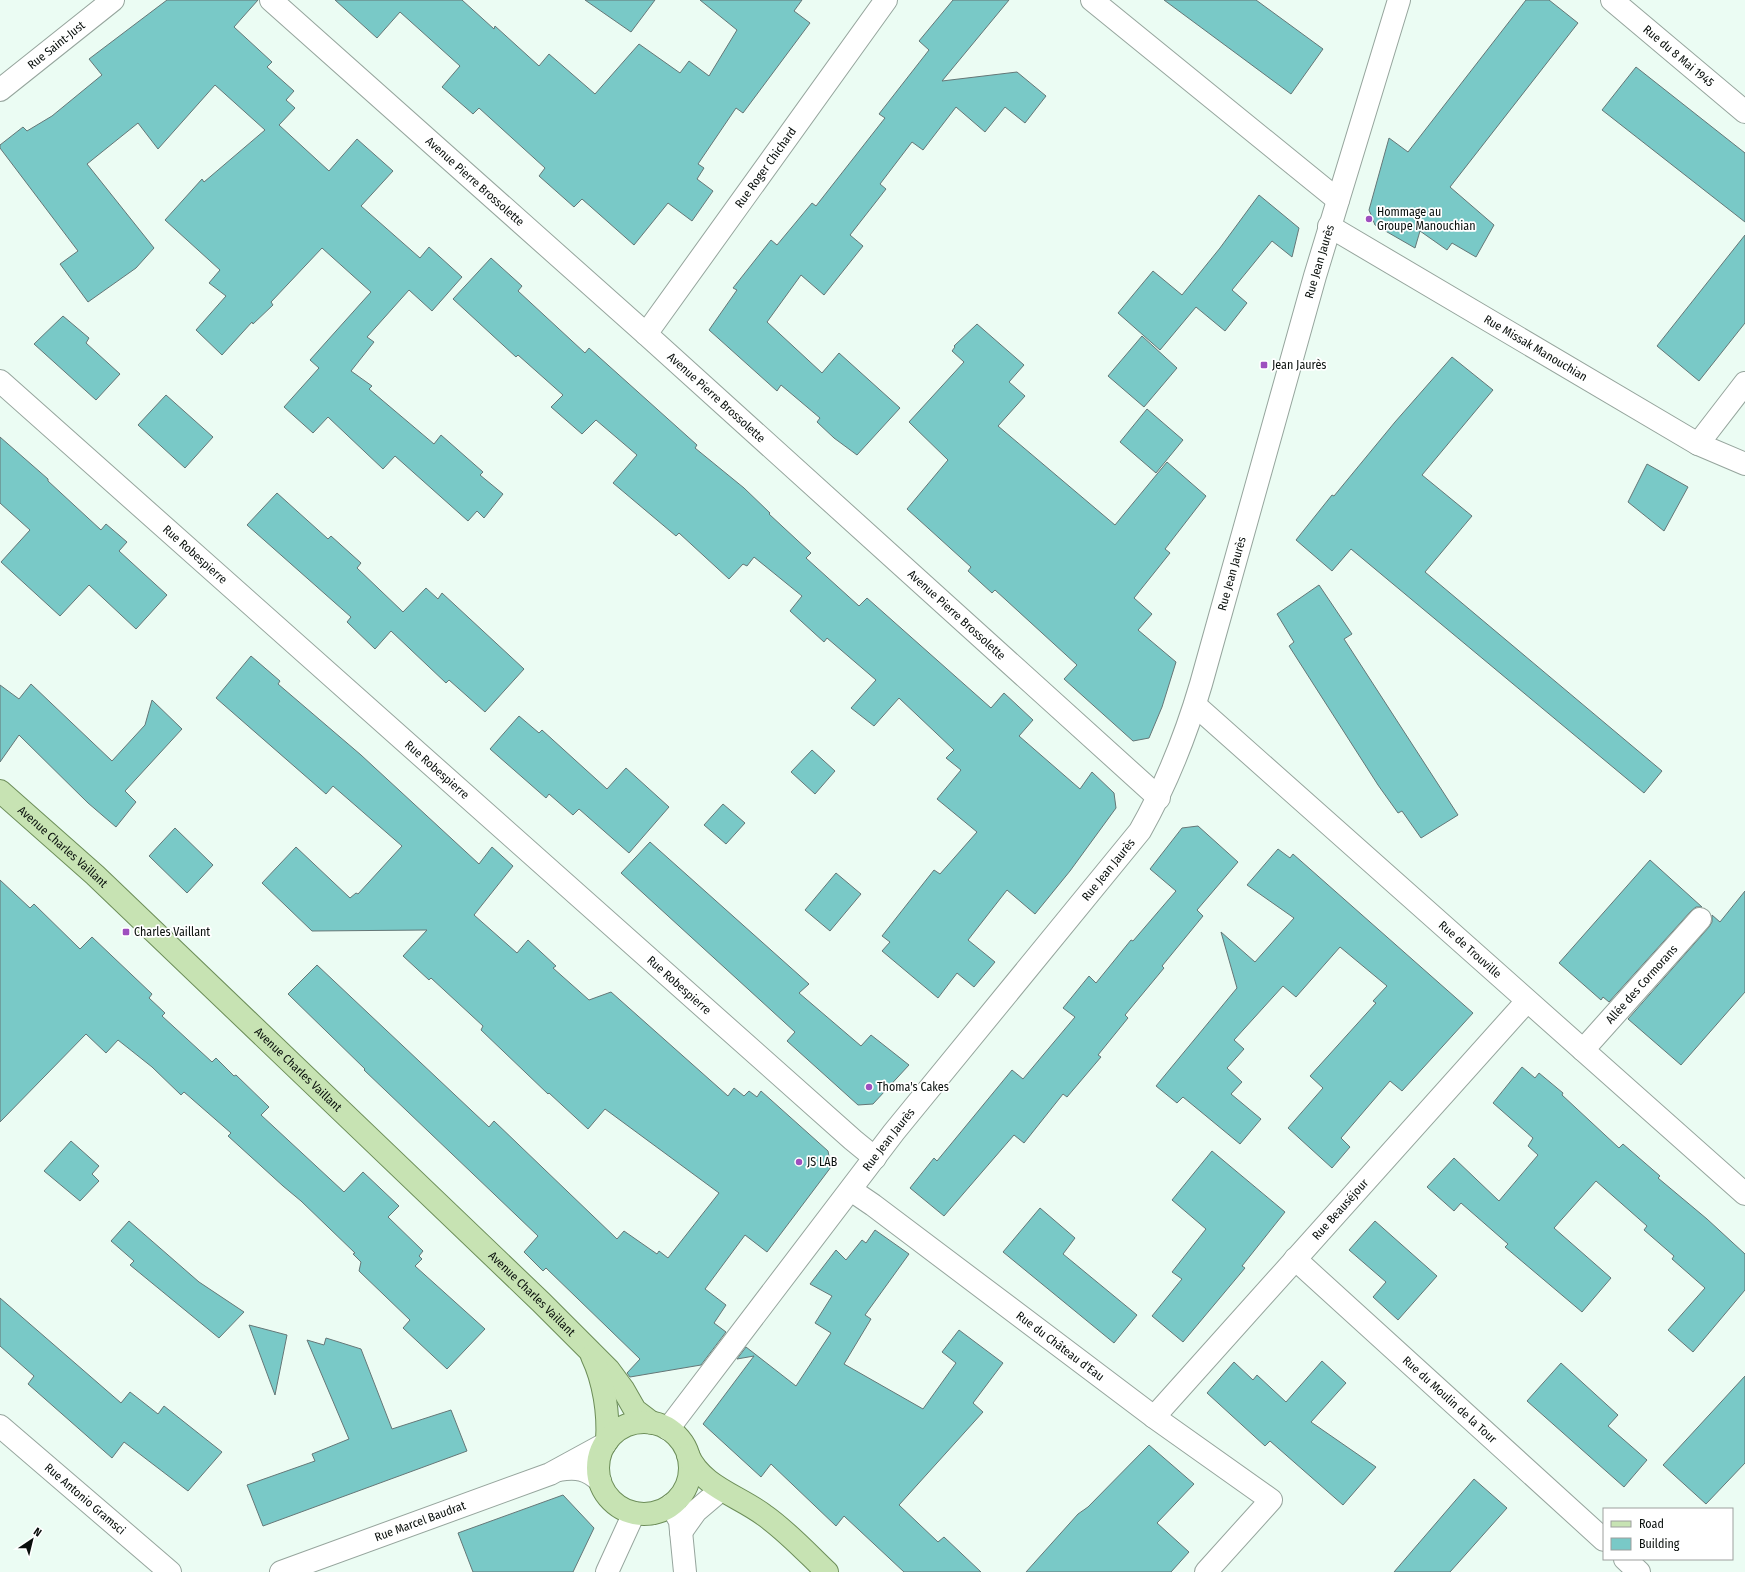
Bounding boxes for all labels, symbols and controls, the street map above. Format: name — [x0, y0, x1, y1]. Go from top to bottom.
street label: Rue Saint-Just — [25, 18, 88, 72]
street label: Rue du 8 Mai 1945 — [1640, 22, 1717, 90]
street label: Rue Roger Chichard — [732, 125, 799, 210]
street label: Avenue Pierre Brossolette — [423, 134, 527, 229]
place label: Hommage au Groupe Manouchian — [1377, 205, 1475, 233]
marker: Hommage au Groupe Manouchian — [1364, 214, 1374, 224]
street label: Rue Jean Jaurès — [1302, 223, 1337, 300]
street label: Rue Missak Manouchian — [1481, 312, 1590, 384]
street label: Avenue Pierre Brossolette — [665, 350, 768, 445]
place label: Jean Jaurès — [1272, 358, 1326, 372]
marker: Jean Jaurès — [1259, 360, 1269, 370]
street label: Rue Robespierre — [160, 522, 230, 587]
street label: Rue Jean Jaurès — [1215, 535, 1249, 612]
street label: Avenue Pierre Brossolette — [905, 567, 1008, 663]
street label: Rue Robespierre — [402, 738, 472, 802]
street label: Avenue Charles Vaillant — [15, 803, 111, 890]
street label: Rue Jean Jaurès — [1079, 836, 1138, 904]
street label: Rue de Trouville — [1436, 918, 1504, 981]
place label: Charles Vaillant — [134, 925, 210, 939]
marker: Charles Vaillant — [121, 927, 131, 937]
street label: Allée des Cormorans — [1603, 942, 1680, 1027]
street label: Rue Robespierre — [644, 953, 714, 1017]
street label: Avenue Charles Vaillant — [252, 1025, 345, 1114]
place label: Thoma's Cakes — [877, 1080, 949, 1094]
marker: Thoma's Cakes — [864, 1082, 874, 1092]
street label: Rue Jean Jaurès — [860, 1105, 918, 1174]
place label: JS LAB — [807, 1155, 838, 1169]
marker: JS LAB — [794, 1157, 804, 1167]
street label: Rue Beauséjour — [1309, 1175, 1372, 1243]
street label: Avenue Charles Vaillant — [486, 1249, 578, 1339]
street label: Rue du Château d'Eau — [1013, 1309, 1107, 1384]
street label: Rue du Moulin de la Tour — [1400, 1353, 1500, 1446]
street label: Rue Antonio Gramsci — [42, 1460, 128, 1537]
street label: Rue Marcel Baudrat — [373, 1498, 467, 1544]
legend — [1603, 1508, 1733, 1560]
text: Road — [1639, 1517, 1664, 1531]
north arrow — [12, 1520, 52, 1560]
text: N — [31, 1525, 44, 1539]
text: Building — [1639, 1537, 1680, 1551]

